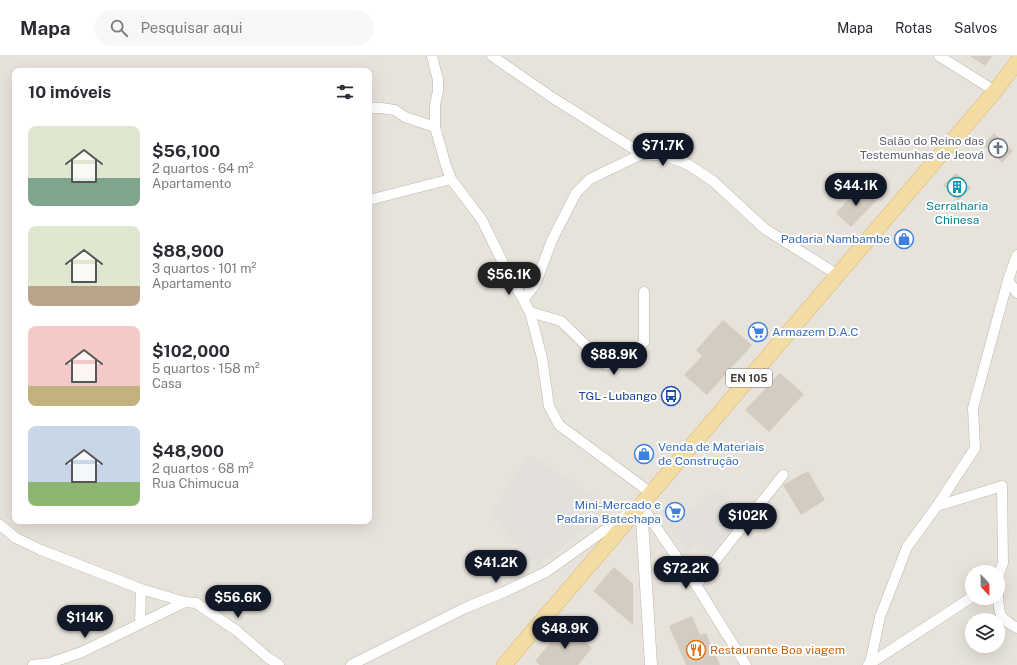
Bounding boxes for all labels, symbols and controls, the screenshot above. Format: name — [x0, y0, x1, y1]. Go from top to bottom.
search box — [94, 10, 374, 46]
text: Mapa — [20, 17, 70, 39]
icon: search — [108, 17, 130, 39]
text: Pesquisar aqui — [140, 19, 242, 36]
text: Mapa — [837, 20, 873, 36]
text: Rotas — [895, 20, 932, 36]
text: Salvos — [954, 20, 997, 36]
icon: filters — [334, 81, 356, 103]
text: 10 imóveis — [28, 82, 111, 102]
pin: $71.7K — [630, 133, 696, 167]
place label: Salão do Reino das Testemunhas de Jeová — [860, 134, 984, 162]
church icon: Salão do Reino das Testemunhas de Jeová — [987, 137, 1009, 159]
text: $71.7K — [642, 138, 684, 153]
text: $56,100 — [152, 141, 220, 161]
icon: home — [60, 142, 108, 190]
text: 2 quartos · 64 m² — [152, 161, 253, 176]
pin: $44.1K — [823, 173, 889, 207]
text: Apartamento — [152, 176, 231, 191]
building icon: Serralharia Chinesa — [946, 176, 968, 198]
text: $44.1K — [834, 178, 878, 193]
place label: Serralharia Chinesa — [926, 199, 988, 227]
shop icon: Padaria Nambambe — [893, 228, 915, 250]
place label: Padaria Nambambe — [781, 232, 890, 246]
text: $88,900 — [152, 241, 224, 261]
icon: home — [60, 242, 108, 290]
text: 3 quartos · 101 m² — [152, 261, 256, 276]
pin: $56.1K — [476, 262, 542, 296]
text: $56.1K — [487, 267, 531, 282]
text: Apartamento — [152, 276, 231, 291]
supermarket icon: Armazem D.A.C — [747, 321, 769, 343]
place label: Armazem D.A.C — [772, 325, 858, 339]
text: $102,000 — [152, 341, 230, 361]
icon: home — [60, 342, 108, 390]
pin: $88.9K — [581, 342, 647, 376]
text: $88.9K — [590, 347, 638, 362]
text: 5 quartos · 158 m² — [152, 361, 260, 376]
road number: EN 105 — [726, 369, 772, 387]
text: Casa — [152, 376, 182, 391]
bus stop icon: TGL - Lubango — [660, 385, 682, 407]
place label: TGL - Lubango — [578, 389, 657, 403]
place label: Venda de Materiais de Construção — [658, 440, 764, 468]
text: $48,900 — [152, 441, 224, 461]
icon: home — [60, 442, 108, 490]
shop icon: Venda de Materiais de Construção — [633, 443, 655, 465]
text: 2 quartos · 68 m² — [152, 461, 254, 476]
text: Rua Chimucua — [152, 476, 239, 491]
place label: Mini-Mercado e Padaria Batechapa — [556, 498, 661, 526]
supermarket icon: Mini-Mercado e Padaria Batechapa — [664, 501, 686, 523]
pin: $102K — [720, 503, 776, 537]
text: $102K — [728, 508, 768, 523]
pin: $41.2K — [463, 550, 529, 584]
text: $41.2K — [474, 555, 518, 570]
pin: $72.2K — [653, 556, 719, 590]
text: $72.2K — [663, 561, 709, 576]
north arrow — [965, 565, 1005, 605]
map controls — [965, 565, 1005, 653]
pin: $56.6K — [205, 585, 271, 619]
text: $56.6K — [214, 590, 262, 605]
pin: $114K — [57, 605, 113, 639]
text: $114K — [66, 610, 104, 625]
button: layers — [965, 613, 1005, 653]
pin: $48.9K — [532, 616, 598, 650]
text: $48.9K — [541, 621, 589, 636]
restaurant icon: Restaurante Boa viagem — [685, 639, 707, 661]
place label: Restaurante Boa viagem — [710, 643, 845, 657]

